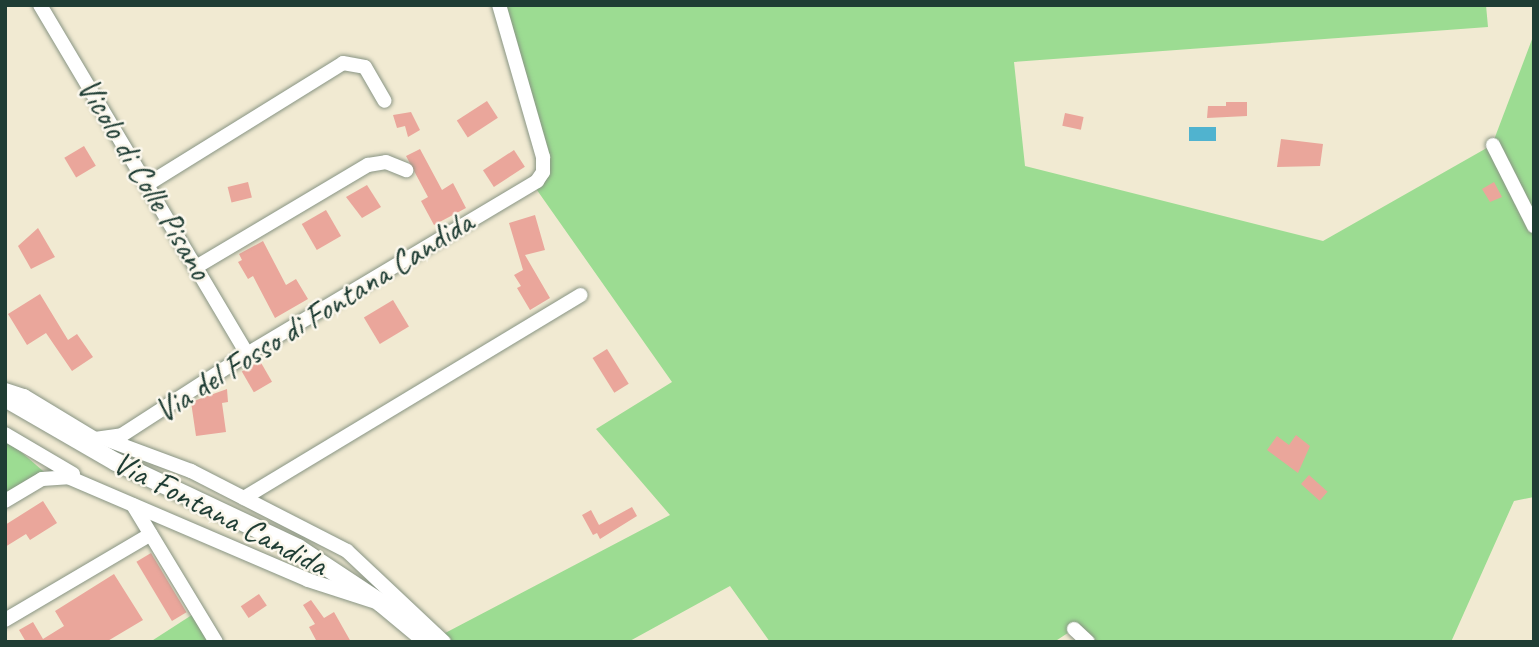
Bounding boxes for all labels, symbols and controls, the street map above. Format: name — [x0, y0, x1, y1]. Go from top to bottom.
street label: Vicolo di Colle Pisano — [68, 71, 220, 287]
street label: Via del Fosso di Fontana Candida — [148, 203, 480, 431]
street label: Via Fontana Candida — [106, 443, 334, 585]

